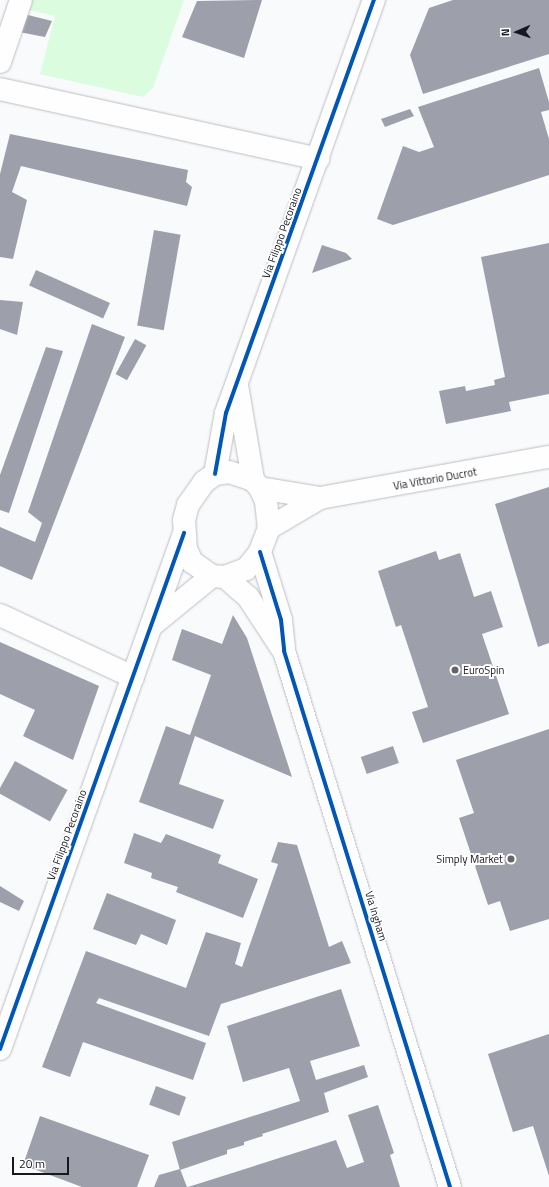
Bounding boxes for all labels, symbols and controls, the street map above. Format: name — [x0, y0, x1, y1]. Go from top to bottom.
north arrow — [497, 12, 537, 52]
text: N — [497, 28, 513, 37]
street label: Via Filippo Pecoraino — [259, 186, 305, 280]
street label: Via Vittorio Ducrot — [392, 465, 478, 493]
place label: EuroSpin — [463, 663, 504, 677]
marker: EuroSpin — [450, 665, 460, 675]
street label: Via Filippo Pecoraino — [44, 788, 90, 882]
place label: Simply Market — [436, 852, 503, 866]
marker: Simply Market — [506, 854, 516, 864]
street label: Via Ingham — [362, 889, 390, 943]
scale bar — [14, 1149, 71, 1175]
text: 20 m — [19, 1154, 45, 1173]

